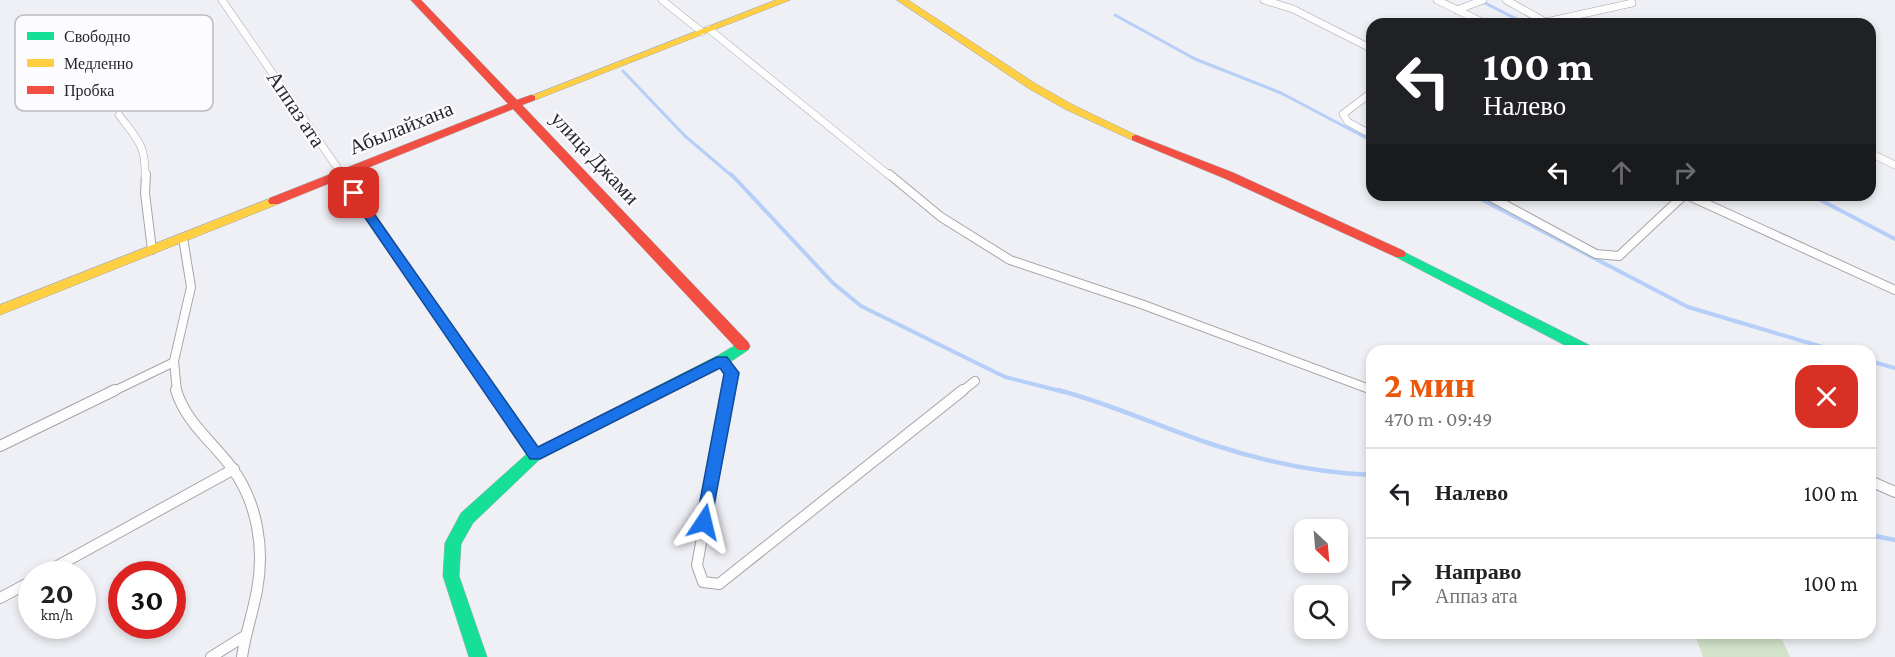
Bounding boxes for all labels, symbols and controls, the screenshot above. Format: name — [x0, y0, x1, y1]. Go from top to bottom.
legend — [15, 15, 213, 111]
text: Свободно — [64, 28, 131, 46]
icon: left — [1384, 42, 1462, 120]
text: 100 m — [1483, 42, 1593, 89]
text: Медленно — [64, 55, 133, 73]
street label: Аппаз ата — [262, 66, 331, 152]
text: Пробка — [64, 82, 114, 100]
text: Налево — [1483, 91, 1566, 121]
street label: Абылайхана — [345, 96, 457, 160]
street label: улица Джами — [546, 106, 644, 210]
icon: left — [1542, 156, 1575, 189]
icon: ahead — [1605, 156, 1638, 189]
icon: right — [1668, 156, 1701, 189]
pin — [328, 167, 379, 218]
icon: arrive — [337, 176, 370, 209]
text: 2 мин — [1384, 365, 1475, 405]
button: close — [1795, 365, 1858, 428]
text: 470 m · 09:49 — [1384, 408, 1492, 430]
icon: left — [1384, 477, 1417, 510]
text: Налево — [1435, 480, 1508, 505]
text: 100 m — [1804, 481, 1858, 506]
position arrow — [672, 490, 736, 554]
north arrow — [1294, 519, 1348, 573]
map controls — [1294, 519, 1348, 639]
text: Направо — [1435, 559, 1521, 584]
speed limit sign: 30 — [108, 561, 186, 639]
icon: right — [1384, 567, 1417, 600]
text: 100 m — [1804, 571, 1858, 596]
text: 20 — [40, 576, 74, 609]
button: search — [1294, 585, 1348, 639]
text: Аппаз ата — [1435, 585, 1518, 607]
text: km/h — [41, 607, 73, 623]

